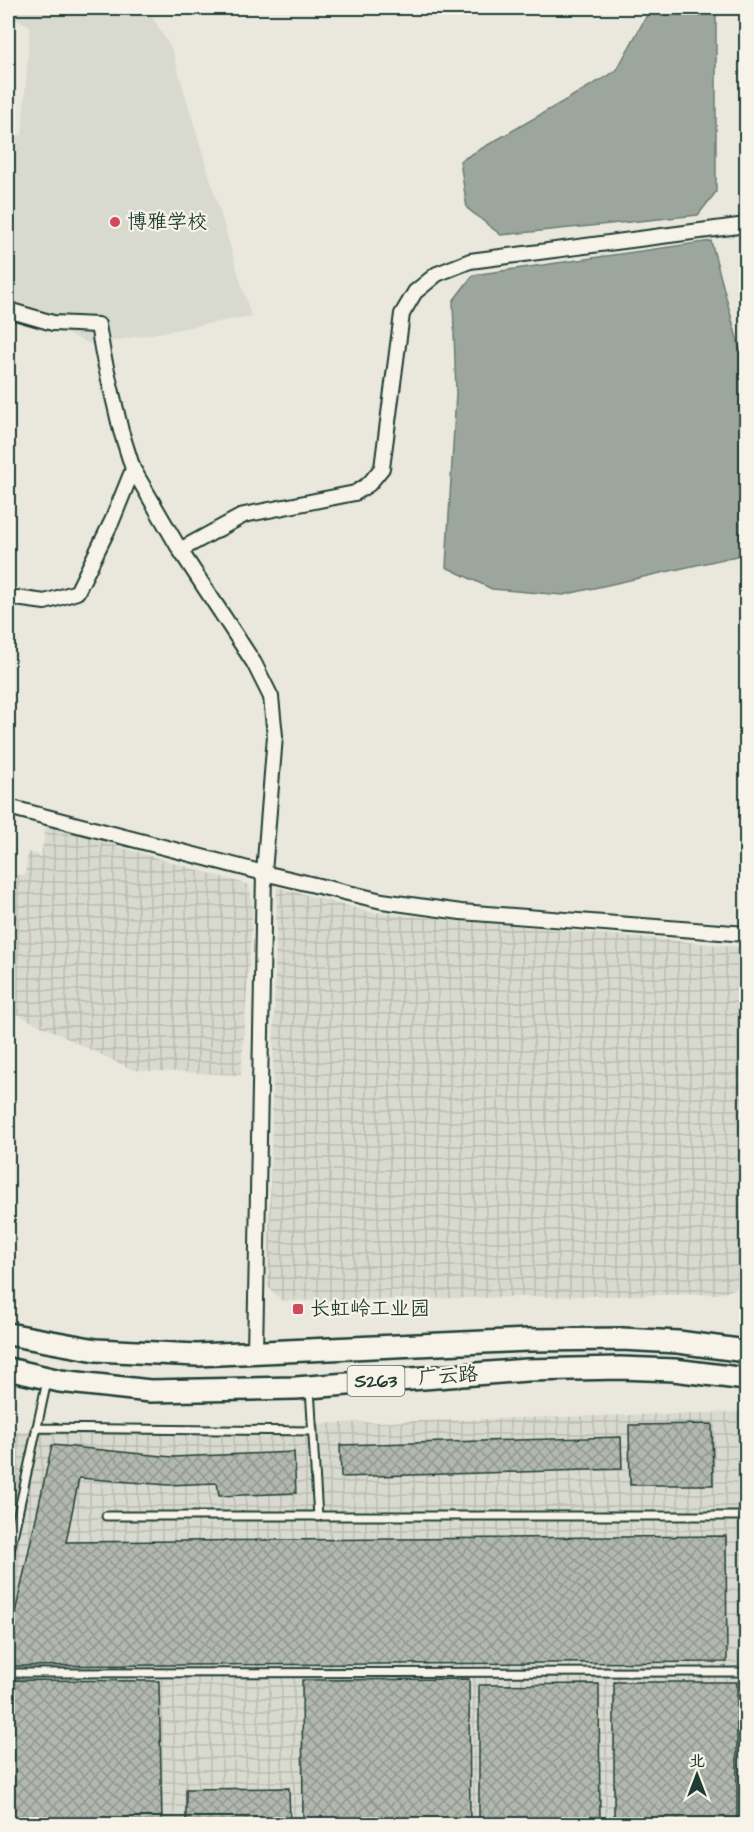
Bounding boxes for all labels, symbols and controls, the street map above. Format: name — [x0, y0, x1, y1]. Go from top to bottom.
place label: 博雅学校 — [127, 208, 207, 236]
marker: 博雅学校 — [108, 215, 122, 229]
place label: 长虹岭工业园 — [310, 1295, 430, 1323]
marker: 长虹岭工业园 — [291, 1302, 305, 1316]
street label: 广云路 — [417, 1360, 480, 1392]
road number: S263 — [348, 1366, 404, 1396]
north arrow — [667, 1745, 727, 1805]
text: 北 — [689, 1750, 705, 1772]

